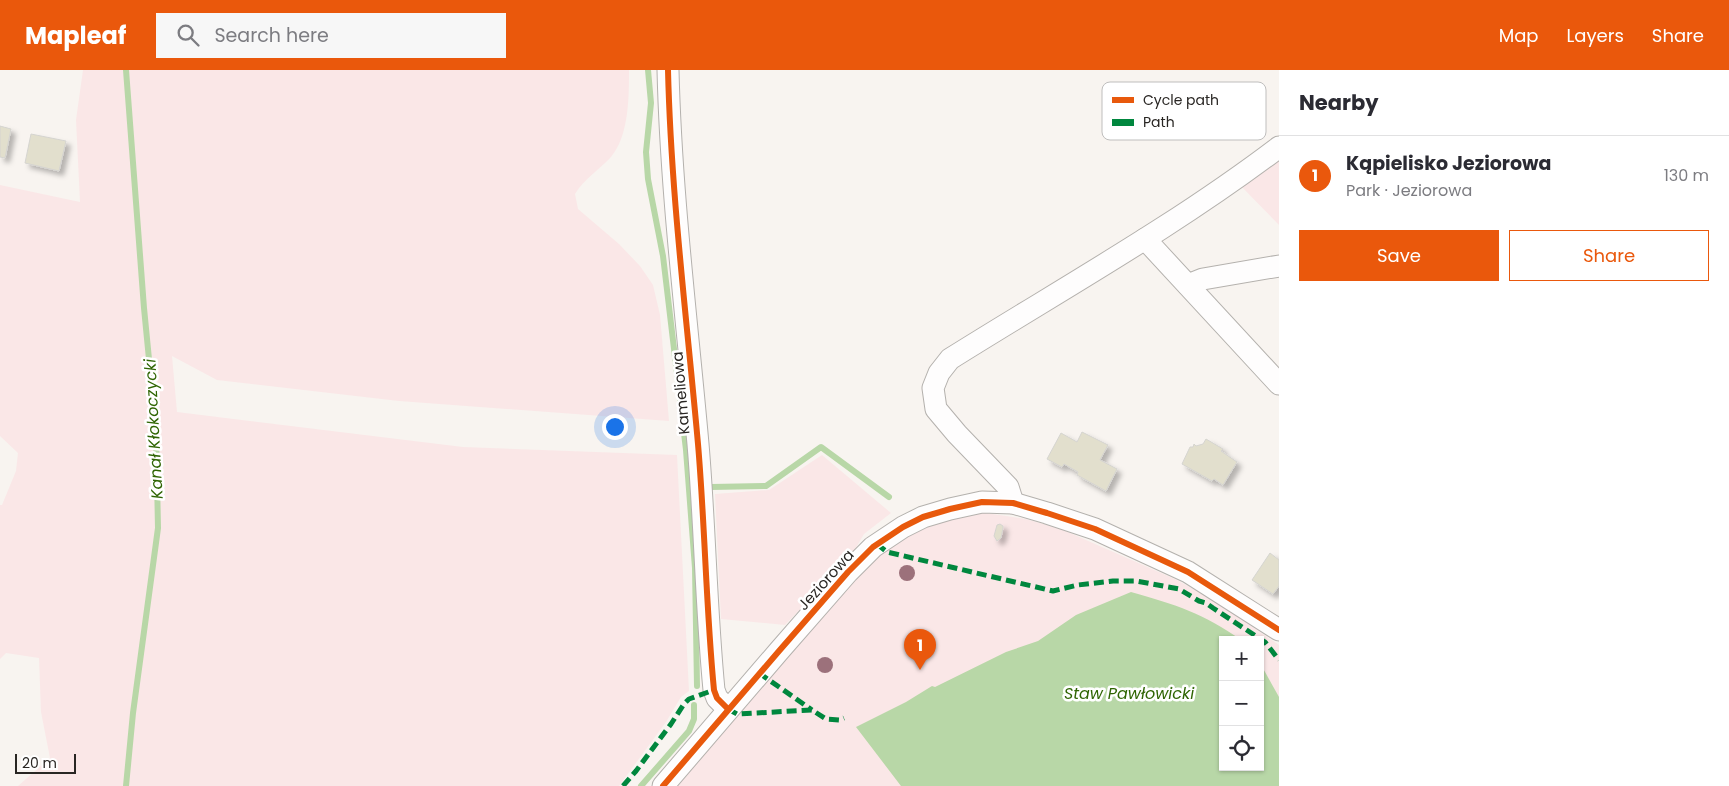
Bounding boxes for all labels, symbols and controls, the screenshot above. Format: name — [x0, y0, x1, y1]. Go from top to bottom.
search box — [156, 13, 506, 58]
text: Mapleaf — [25, 19, 126, 52]
icon: search — [174, 21, 202, 49]
text: Search here — [214, 22, 329, 49]
text: Map — [1499, 23, 1539, 48]
text: Layers — [1567, 23, 1624, 48]
text: Share — [1652, 23, 1704, 48]
legend — [1102, 82, 1266, 140]
text: Nearby — [1299, 88, 1379, 117]
text: Cycle path — [1143, 90, 1219, 110]
text: Path — [1143, 112, 1175, 132]
text: Kąpielisko Jeziorowa — [1346, 150, 1551, 177]
text: 1 — [1312, 164, 1318, 187]
text: 130 m — [1664, 164, 1709, 187]
text: Park · Jeziorowa — [1346, 179, 1472, 202]
button: Save — [1299, 230, 1499, 281]
button: Share — [1509, 230, 1709, 281]
street label: Kameliowa — [666, 351, 695, 435]
water label: Kanał Kłokoczycki — [138, 357, 169, 500]
your location — [602, 414, 628, 440]
street label: Jeziorowa — [793, 545, 859, 615]
pin: 1 — [904, 629, 936, 670]
map controls — [1219, 636, 1264, 771]
button: + — [1219, 636, 1264, 681]
button: − — [1219, 681, 1264, 726]
water label: Staw Pawłowicki — [1064, 682, 1195, 705]
button: locate — [1219, 726, 1264, 771]
scale bar — [15, 751, 76, 774]
text: 20 m — [22, 753, 57, 773]

